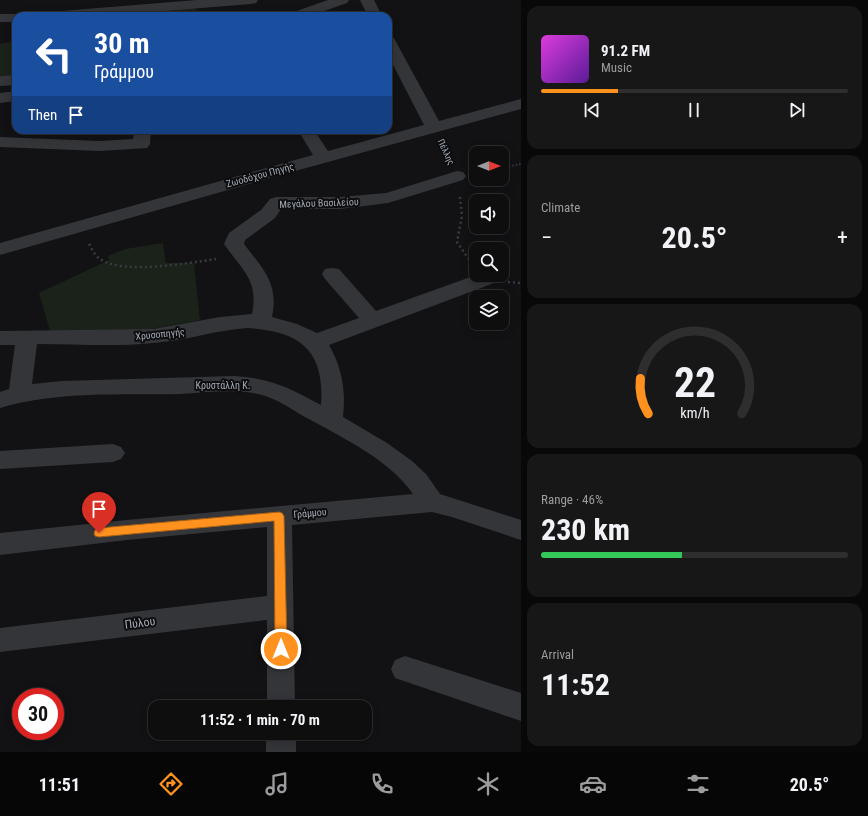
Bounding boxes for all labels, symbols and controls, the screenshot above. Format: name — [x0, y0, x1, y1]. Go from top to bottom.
text: 30 m — [94, 27, 150, 60]
icon: left — [28, 28, 80, 80]
text: 91.2 FM — [601, 42, 650, 60]
text: Music — [601, 60, 632, 75]
text: Γράμμου — [94, 61, 154, 82]
icon: previous — [581, 99, 603, 121]
icon: pause — [683, 99, 705, 121]
icon: next — [786, 99, 808, 121]
icon: arrive — [65, 104, 87, 126]
text: Then — [28, 106, 57, 124]
street label: Πέλλης — [436, 137, 456, 167]
north arrow — [469, 146, 509, 186]
map controls — [469, 146, 509, 330]
street label: Ζωοδόχου Πηγής — [225, 161, 296, 190]
button: sound — [469, 194, 509, 234]
street label: Μεγάλου Βασιλείου — [279, 196, 359, 210]
text: Climate — [541, 200, 580, 215]
text: 20.5° — [662, 220, 727, 255]
text: − — [541, 225, 552, 250]
text: + — [837, 225, 848, 250]
button: search — [469, 242, 509, 282]
button: layers — [469, 290, 509, 330]
street label: Χρυσοπηγής — [135, 326, 186, 343]
text: 22 — [673, 358, 716, 407]
street label: Κρυστάλλη Κ. — [196, 380, 250, 391]
text: km/h — [680, 405, 709, 421]
pin — [82, 492, 116, 533]
text: Range · 46% — [541, 492, 603, 507]
icon: arrive — [88, 498, 110, 520]
street label: Γράμμου — [293, 506, 327, 520]
text: 230 km — [541, 512, 630, 547]
street label: Πύλου — [124, 614, 156, 632]
position arrow — [260, 628, 302, 670]
text: Arrival — [541, 647, 574, 662]
text: 11:52 — [541, 667, 610, 702]
speed limit sign: 30 — [12, 688, 64, 740]
text: 11:52 · 1 min · 70 m — [200, 711, 320, 729]
icon: directions — [157, 770, 185, 798]
icon: music — [263, 770, 291, 798]
icon: phone — [368, 770, 396, 798]
icon: climate — [474, 770, 502, 798]
icon: car — [579, 770, 607, 798]
icon: filters — [684, 770, 712, 798]
text: 11:51 — [39, 774, 80, 795]
text: 20.5° — [790, 774, 829, 795]

